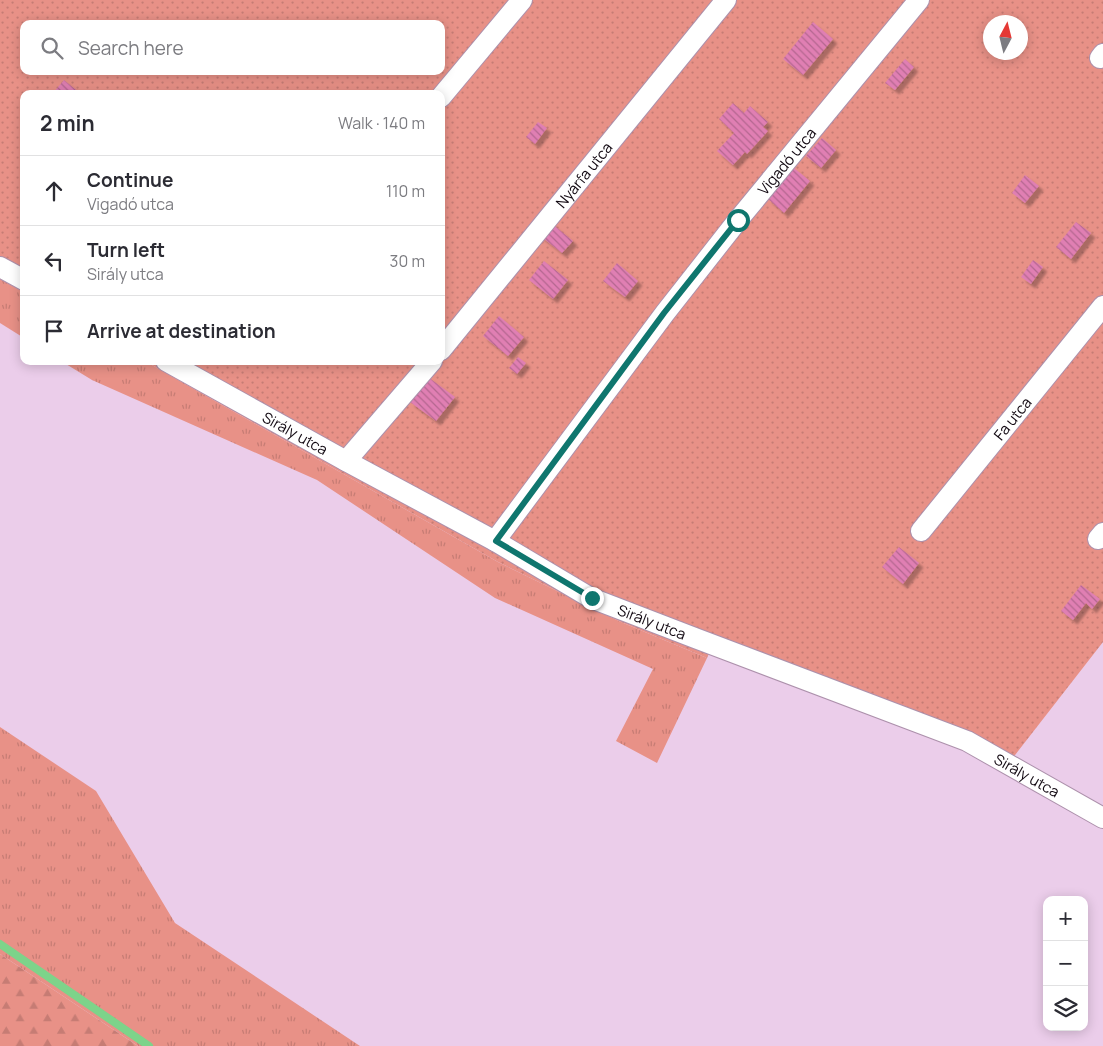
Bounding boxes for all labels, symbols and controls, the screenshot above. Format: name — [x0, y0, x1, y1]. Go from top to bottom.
north arrow — [983, 15, 1028, 60]
search box — [20, 20, 445, 75]
icon: search — [38, 34, 66, 62]
text: Search here — [78, 35, 184, 61]
text: 2 min — [40, 109, 95, 137]
text: Walk · 140 m — [338, 112, 425, 134]
street label: Vigadó utca — [753, 123, 821, 199]
street label: Nyárfa utca — [551, 137, 617, 212]
text: Continue — [87, 167, 173, 193]
icon: ahead — [40, 177, 68, 205]
text: 110 m — [386, 180, 425, 202]
text: Vigadó utca — [87, 193, 174, 215]
route start — [727, 209, 750, 232]
text: Turn left — [87, 237, 165, 263]
icon: left — [40, 247, 68, 275]
text: 30 m — [390, 250, 425, 272]
text: Sirály utca — [87, 263, 164, 285]
icon: arrive — [40, 317, 68, 345]
text: Arrive at destination — [87, 318, 276, 344]
street label: Fa utca — [988, 392, 1036, 444]
street label: Sirály utca — [259, 406, 332, 460]
route end — [581, 587, 604, 610]
street label: Sirály utca — [615, 599, 689, 644]
street label: Sirály utca — [991, 748, 1064, 802]
map controls — [1043, 896, 1088, 1031]
button: + — [1043, 896, 1088, 941]
button: − — [1043, 941, 1088, 986]
button: layers — [1043, 986, 1088, 1031]

